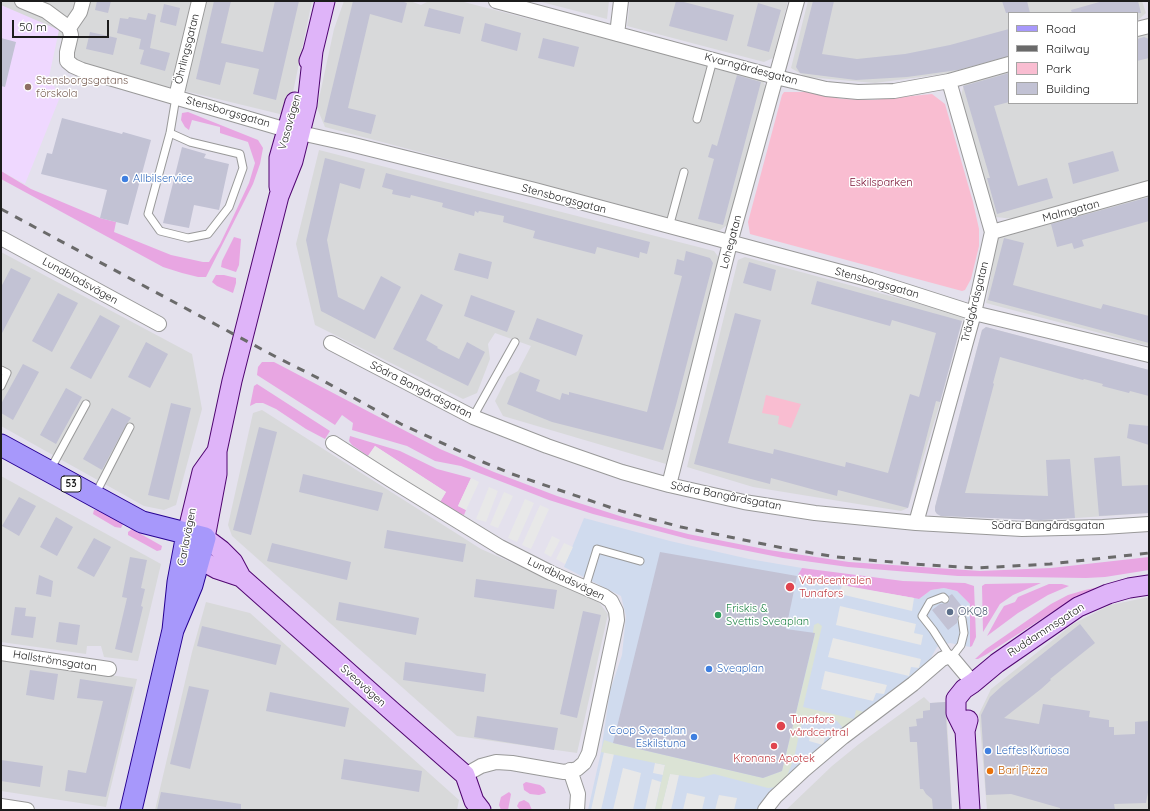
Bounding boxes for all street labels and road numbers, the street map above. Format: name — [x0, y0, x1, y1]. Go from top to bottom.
street label: Öhrlingsgatan — [172, 12, 202, 86]
street label: Kvarngärdesgatan — [703, 50, 799, 88]
street label: Vasavägen — [276, 93, 304, 151]
street label: Stensborgsgatan — [184, 94, 272, 130]
street label: Stensborgsgatan — [520, 181, 608, 217]
street label: Malmgatan — [1041, 197, 1101, 225]
street label: Lohegatan — [717, 214, 745, 270]
street label: Lundbladsvägen — [40, 255, 120, 307]
street label: Trädgårdsgatan — [959, 260, 991, 344]
street label: Stensborgsgatan — [833, 265, 921, 301]
street label: Södra Bangårdsgatan — [368, 358, 474, 422]
road number: 53 — [61, 476, 81, 492]
street label: Södra Bangårdsgatan — [669, 479, 783, 513]
street label: Carlavägen — [175, 507, 199, 567]
street label: Södra Bangårdsgatan — [992, 519, 1104, 533]
street label: Lundbladsvägen — [525, 555, 607, 603]
street label: Ruddammsgatan — [1005, 600, 1087, 660]
street label: Hallströmsgatan — [12, 648, 98, 674]
street label: Sveavägen — [338, 662, 388, 710]

